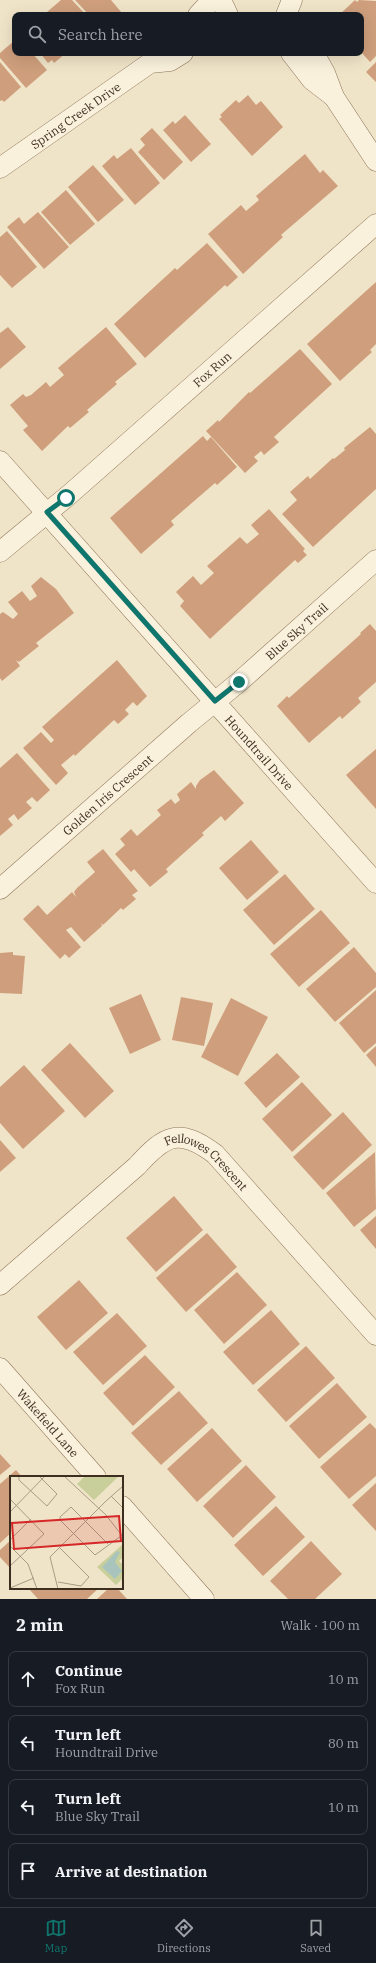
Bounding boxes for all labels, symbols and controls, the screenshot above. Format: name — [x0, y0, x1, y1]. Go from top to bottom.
search box — [12, 12, 364, 56]
icon: search — [26, 23, 48, 45]
text: Search here — [58, 25, 143, 44]
street label: Spring Creek Drive — [27, 79, 123, 152]
street label: Fox Run — [189, 348, 234, 390]
route start — [57, 489, 75, 507]
street label: Blue Sky Trail — [262, 599, 331, 663]
route end — [230, 673, 248, 691]
street label: Houndtrail Drive — [222, 712, 297, 793]
street label: Golden Iris Crescent — [59, 751, 156, 838]
street label: Fellowes Crescent — [161, 1130, 251, 1193]
street label: Wakefield Lane — [14, 1385, 82, 1460]
inset map — [10, 1476, 123, 1589]
text: 2 min — [16, 1614, 64, 1636]
text: Walk · 100 m — [281, 1617, 360, 1634]
text: Continue — [55, 1661, 122, 1680]
icon: ahead — [17, 1668, 39, 1690]
text: 10 m — [328, 1671, 359, 1688]
text: Fox Run — [55, 1680, 105, 1697]
text: Turn left — [55, 1725, 121, 1744]
icon: left — [17, 1732, 39, 1754]
text: 80 m — [328, 1735, 359, 1752]
text: Houndtrail Drive — [55, 1744, 158, 1761]
text: Turn left — [55, 1789, 121, 1808]
icon: left — [17, 1796, 39, 1818]
text: 10 m — [328, 1799, 359, 1816]
text: Blue Sky Trail — [55, 1808, 140, 1825]
icon: arrive — [17, 1860, 39, 1882]
text: Arrive at destination — [55, 1862, 207, 1881]
tab: Map — [45, 1917, 67, 1955]
tab: Directions — [157, 1917, 211, 1955]
tab: Saved — [300, 1917, 331, 1955]

